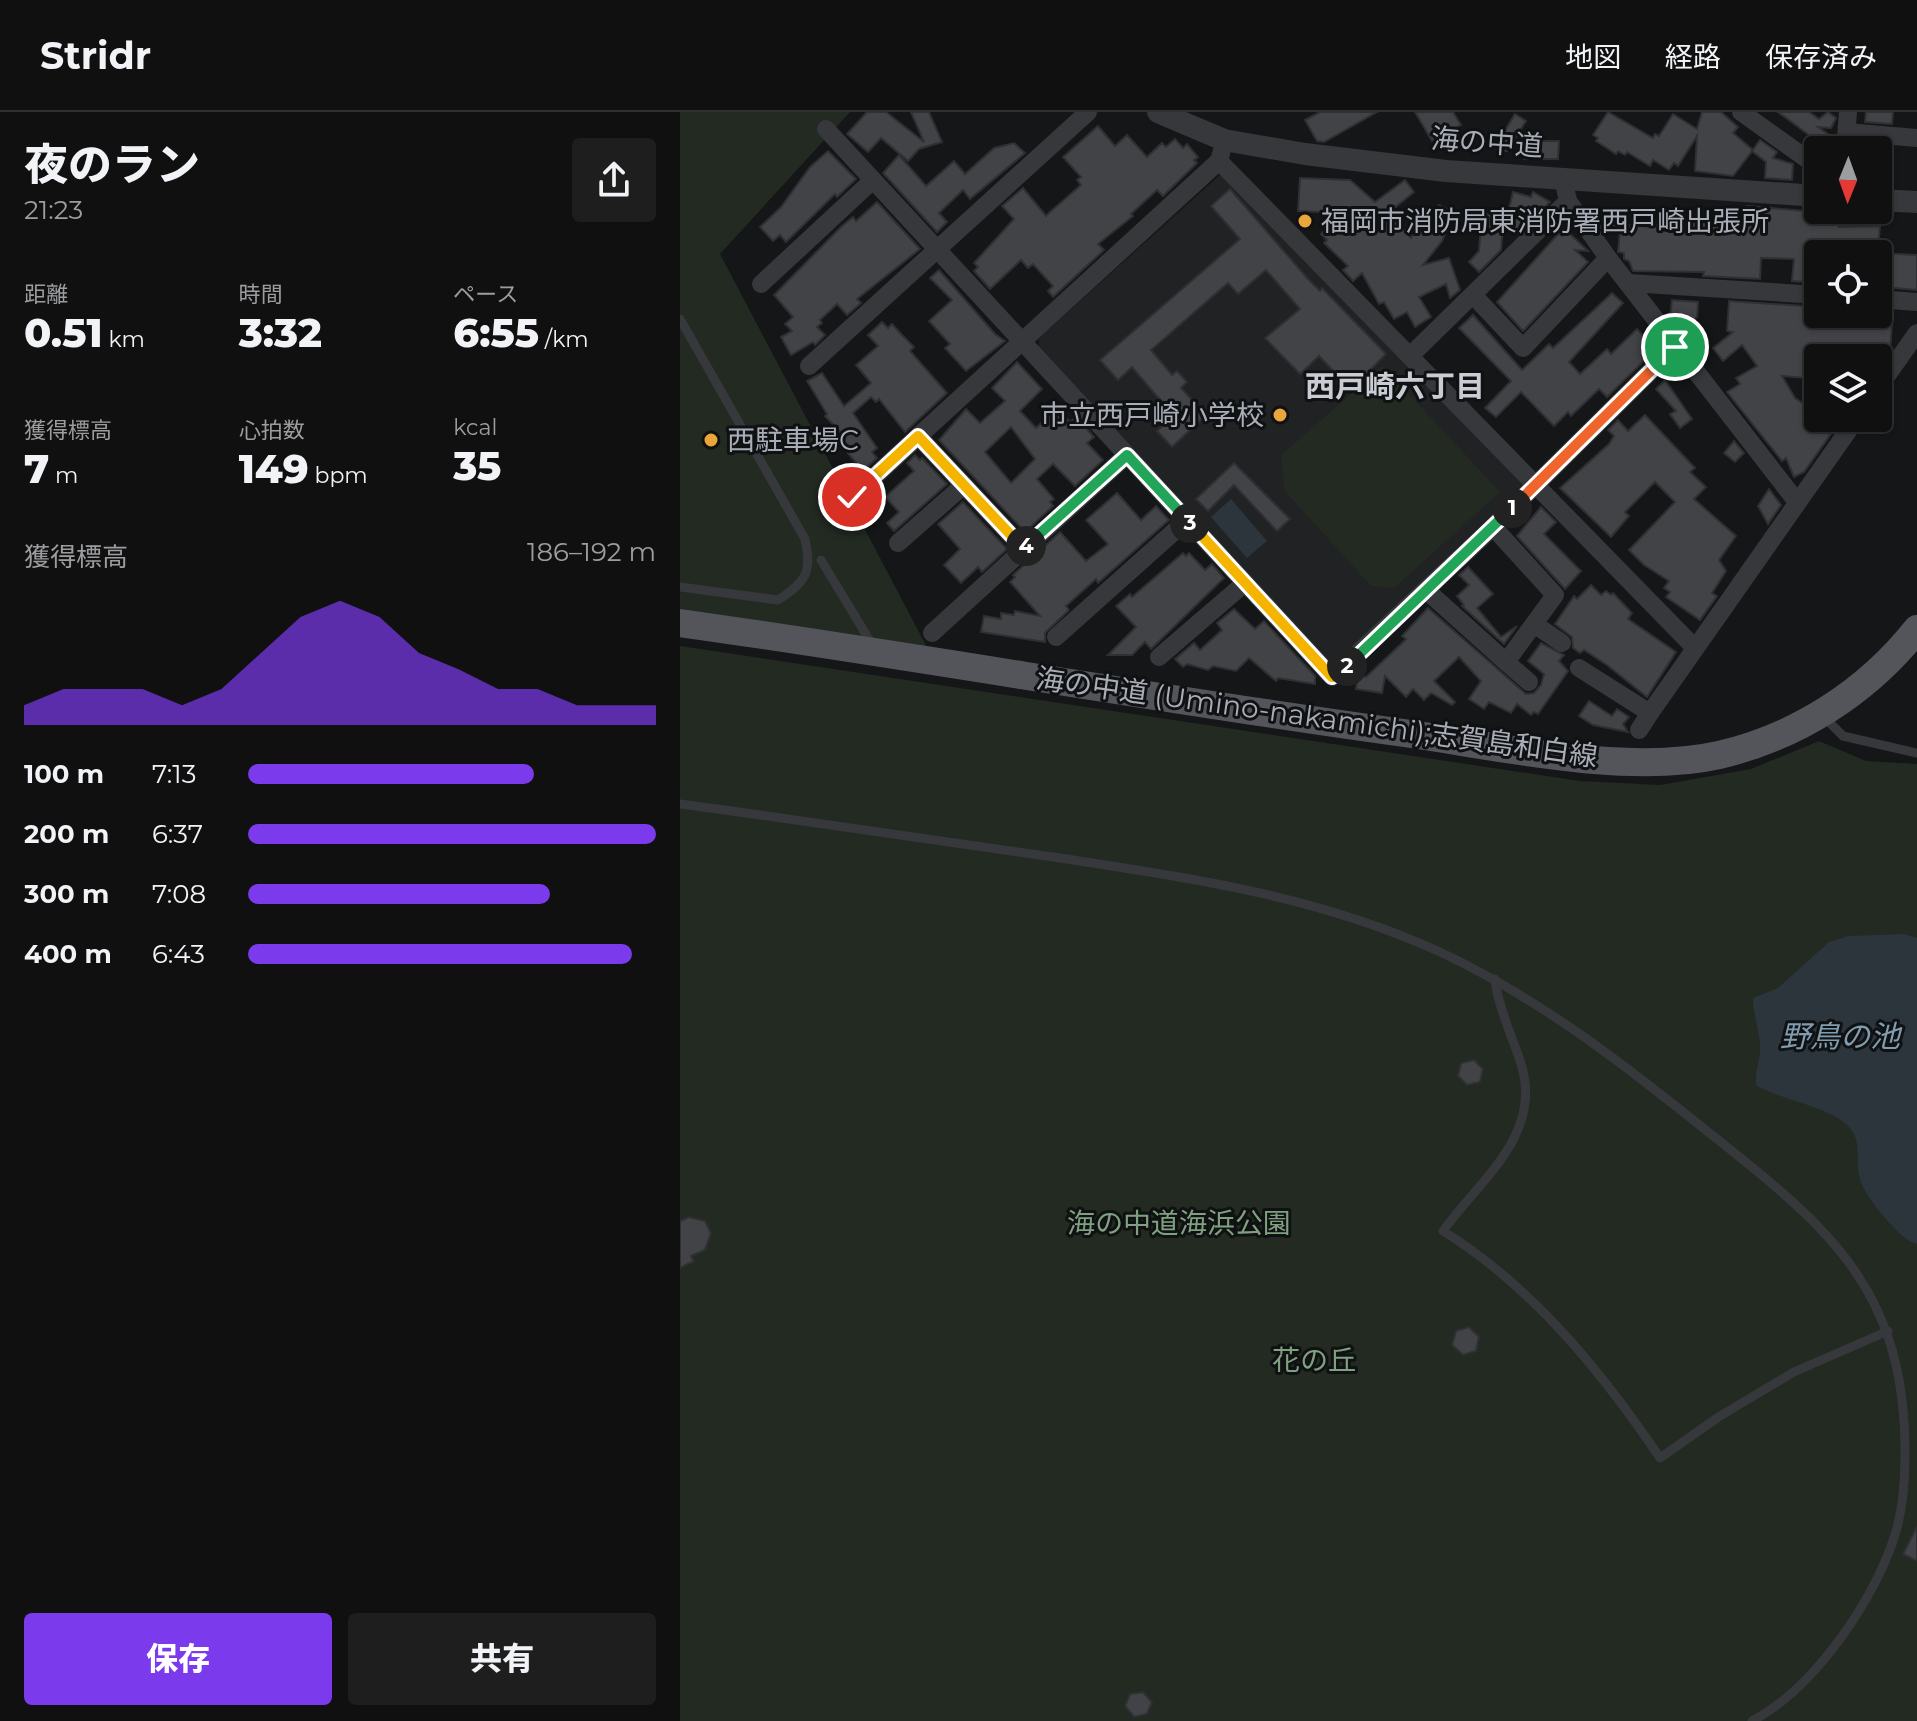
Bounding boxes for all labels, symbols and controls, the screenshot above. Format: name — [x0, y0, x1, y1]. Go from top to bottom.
text: Stridr — [40, 32, 151, 79]
text: 地図 — [1565, 40, 1621, 74]
text: 経路 — [1665, 40, 1721, 74]
text: 保存済み — [1765, 40, 1877, 74]
street label: 海の中道 — [1430, 121, 1544, 163]
north arrow — [1804, 136, 1892, 224]
map controls — [1804, 136, 1892, 432]
text: 夜のラン — [24, 137, 200, 191]
button: share — [572, 138, 656, 222]
text: 21:23 — [24, 194, 83, 226]
place label: 福岡市消防局東消防署西戸崎出張所 — [1321, 204, 1769, 238]
marker: 福岡市消防局東消防署西戸崎出張所 — [1296, 212, 1314, 230]
button: locate — [1804, 240, 1892, 328]
text: 距離 — [24, 281, 68, 308]
text: 時間 — [239, 281, 283, 308]
text: ペース — [453, 281, 518, 308]
text: 0.51 — [24, 308, 103, 357]
text: 3:32 — [239, 308, 322, 357]
text: 6:55 — [453, 308, 539, 357]
pin — [1641, 313, 1709, 381]
icon: arrive — [1653, 325, 1697, 369]
text: km — [103, 326, 145, 353]
text: /km — [539, 326, 589, 353]
button: layers — [1804, 344, 1892, 432]
district label: 西戸崎六丁目 — [1305, 368, 1485, 405]
place label: 市立西戸崎小学校 — [1040, 398, 1264, 432]
marker: 市立西戸崎小学校 — [1271, 406, 1289, 424]
text: kcal — [453, 414, 497, 441]
text: 獲得標高 — [24, 417, 112, 444]
text: 心拍数 — [239, 417, 305, 444]
place label: 西駐車場C — [727, 423, 859, 457]
marker: 西駐車場C — [702, 431, 720, 449]
text: 35 — [453, 441, 501, 490]
text: 7 — [24, 444, 49, 493]
text: 149 — [239, 444, 309, 493]
text: m — [49, 462, 78, 489]
text: bpm — [309, 462, 368, 489]
pin — [818, 463, 886, 531]
icon: check — [830, 475, 874, 519]
pin: 1 — [1492, 488, 1532, 528]
text: 1 — [1508, 494, 1516, 521]
pin: 3 — [1170, 503, 1210, 543]
text: 3 — [1183, 509, 1197, 536]
pin: 4 — [1006, 526, 1046, 566]
text: 4 — [1018, 532, 1034, 559]
text: 186–192 m — [527, 536, 656, 568]
text: 獲得標高 — [24, 541, 128, 573]
pin: 2 — [1327, 646, 1367, 686]
text: 2 — [1341, 652, 1353, 679]
street label: 海の中道 (Umino-nakamichi);志賀島和白線 — [1034, 661, 1600, 773]
text: 100 m — [24, 758, 104, 790]
text: 7:13 — [152, 758, 196, 790]
text: 200 m — [24, 818, 109, 850]
text: 6:37 — [152, 818, 203, 850]
text: 300 m — [24, 878, 109, 910]
text: 7:08 — [152, 878, 206, 910]
text: 400 m — [24, 938, 112, 970]
text: 6:43 — [152, 938, 205, 970]
water label: 野鳥の池 — [1780, 1018, 1903, 1055]
park label: 海の中道海浜公園 — [1067, 1206, 1291, 1240]
park label: 花の丘 — [1272, 1343, 1356, 1377]
button: 保存 — [24, 1613, 332, 1705]
button: 共有 — [348, 1613, 656, 1705]

